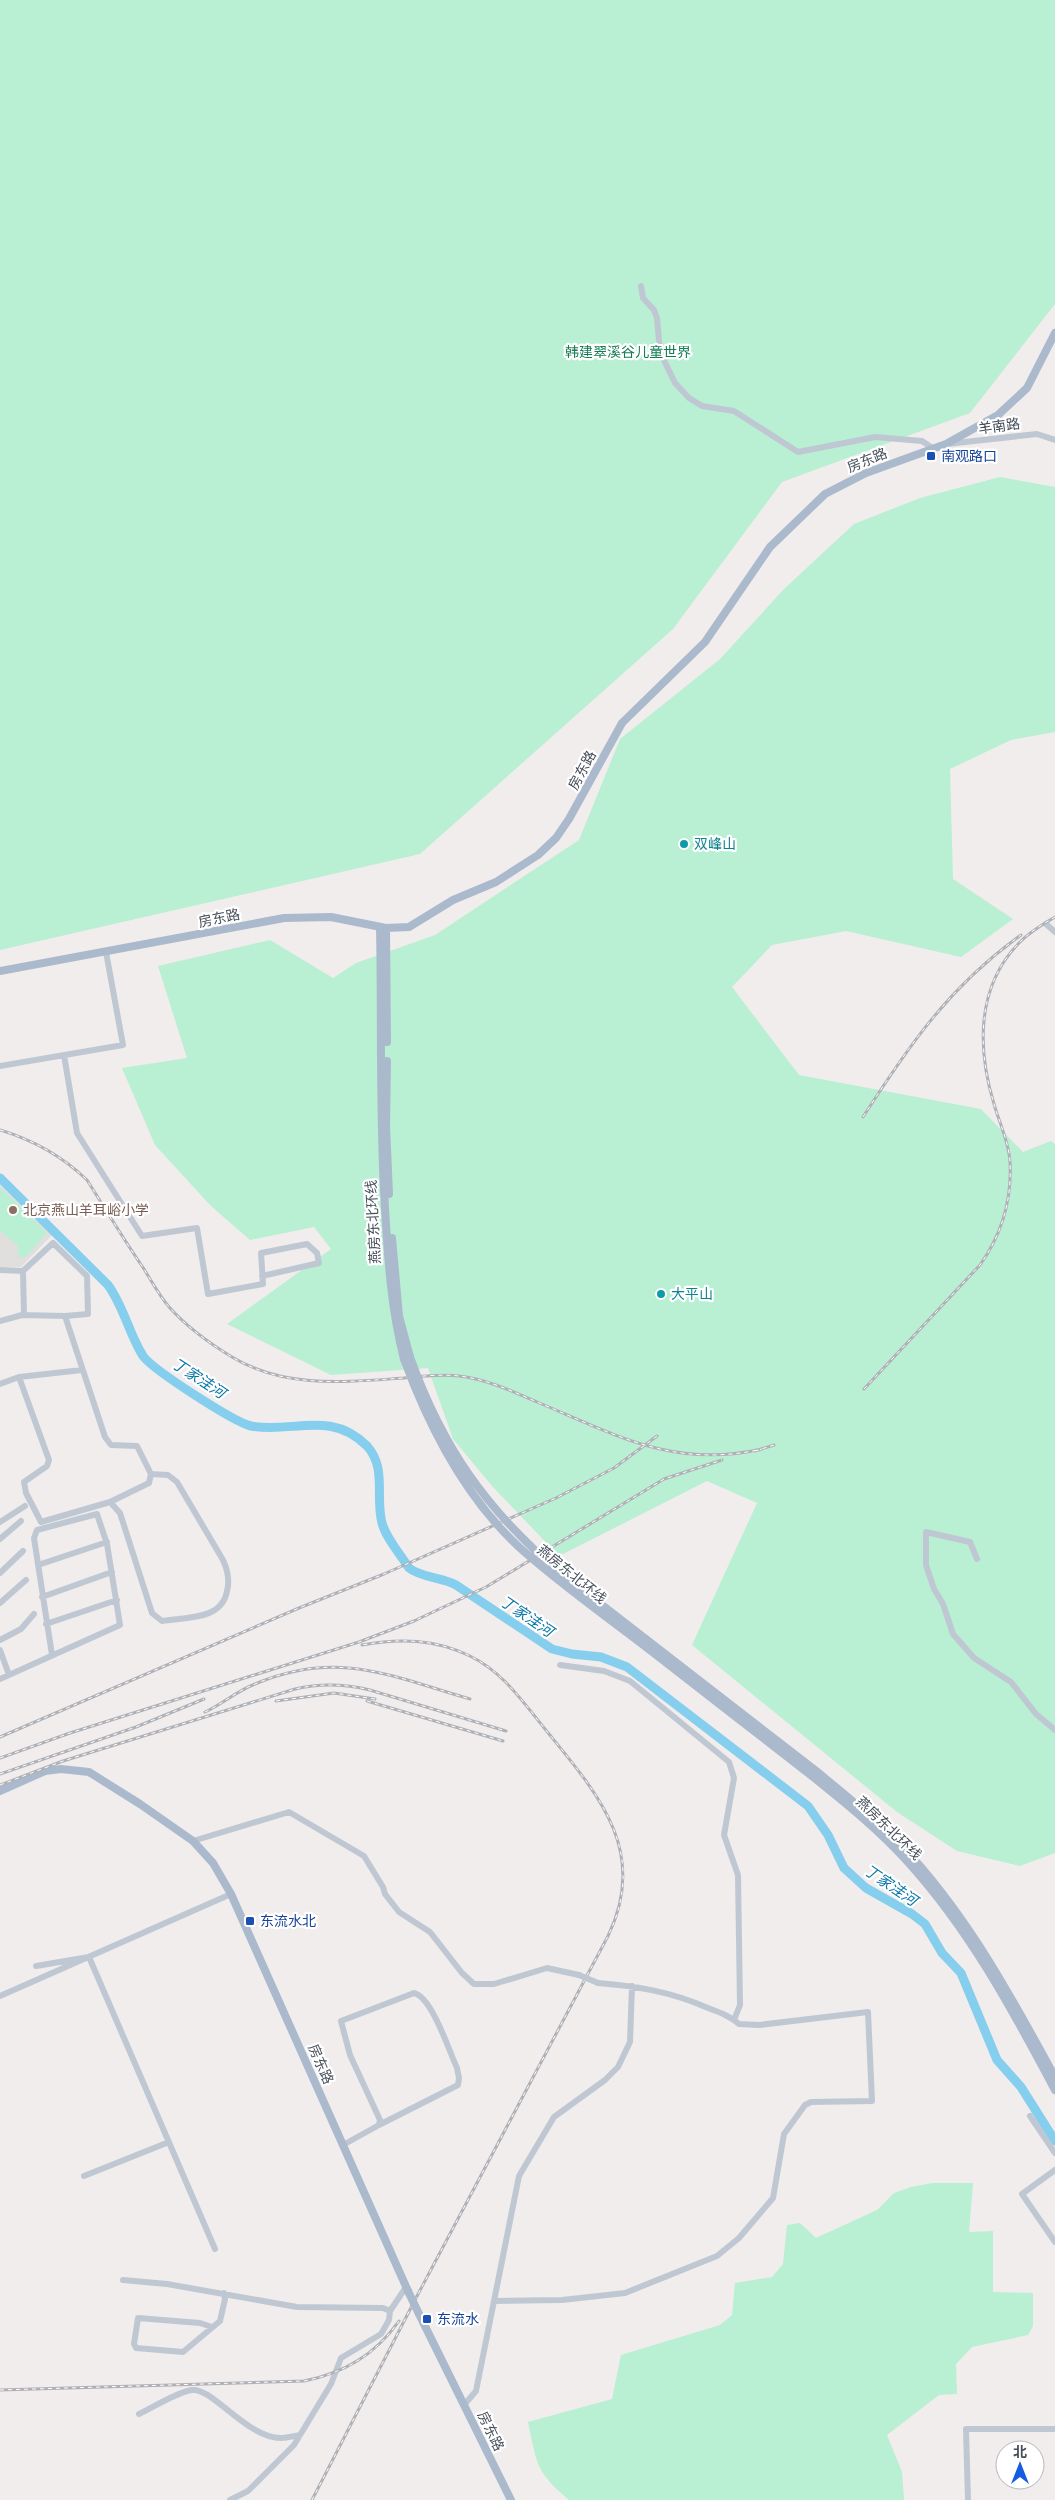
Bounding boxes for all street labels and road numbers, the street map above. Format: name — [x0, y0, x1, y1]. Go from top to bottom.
street label: 羊南路 — [977, 414, 1021, 438]
street label: 房东路 — [844, 444, 890, 476]
street label: 房东路 — [564, 747, 600, 793]
street label: 房东路 — [197, 905, 241, 931]
street label: 燕房东北环线 — [362, 1180, 384, 1264]
street label: 燕房东北环线 — [534, 1541, 610, 1607]
street label: 燕房东北环线 — [853, 1792, 925, 1864]
street label: 房东路 — [304, 2041, 338, 2087]
street label: 房东路 — [474, 2408, 508, 2454]

